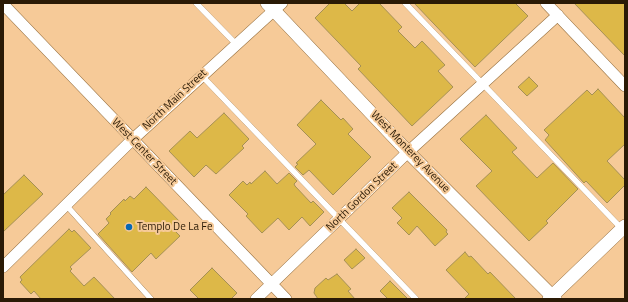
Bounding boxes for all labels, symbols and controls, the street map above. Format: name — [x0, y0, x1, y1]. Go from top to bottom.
street label: North Main Street — [140, 67, 210, 133]
street label: West Monterey Avenue — [368, 109, 452, 195]
street label: West Center Street — [109, 116, 179, 188]
street label: North Gordon Street — [324, 160, 400, 234]
place label: Templo De La Fe — [137, 220, 213, 234]
marker: Templo De La Fe — [124, 222, 134, 232]

